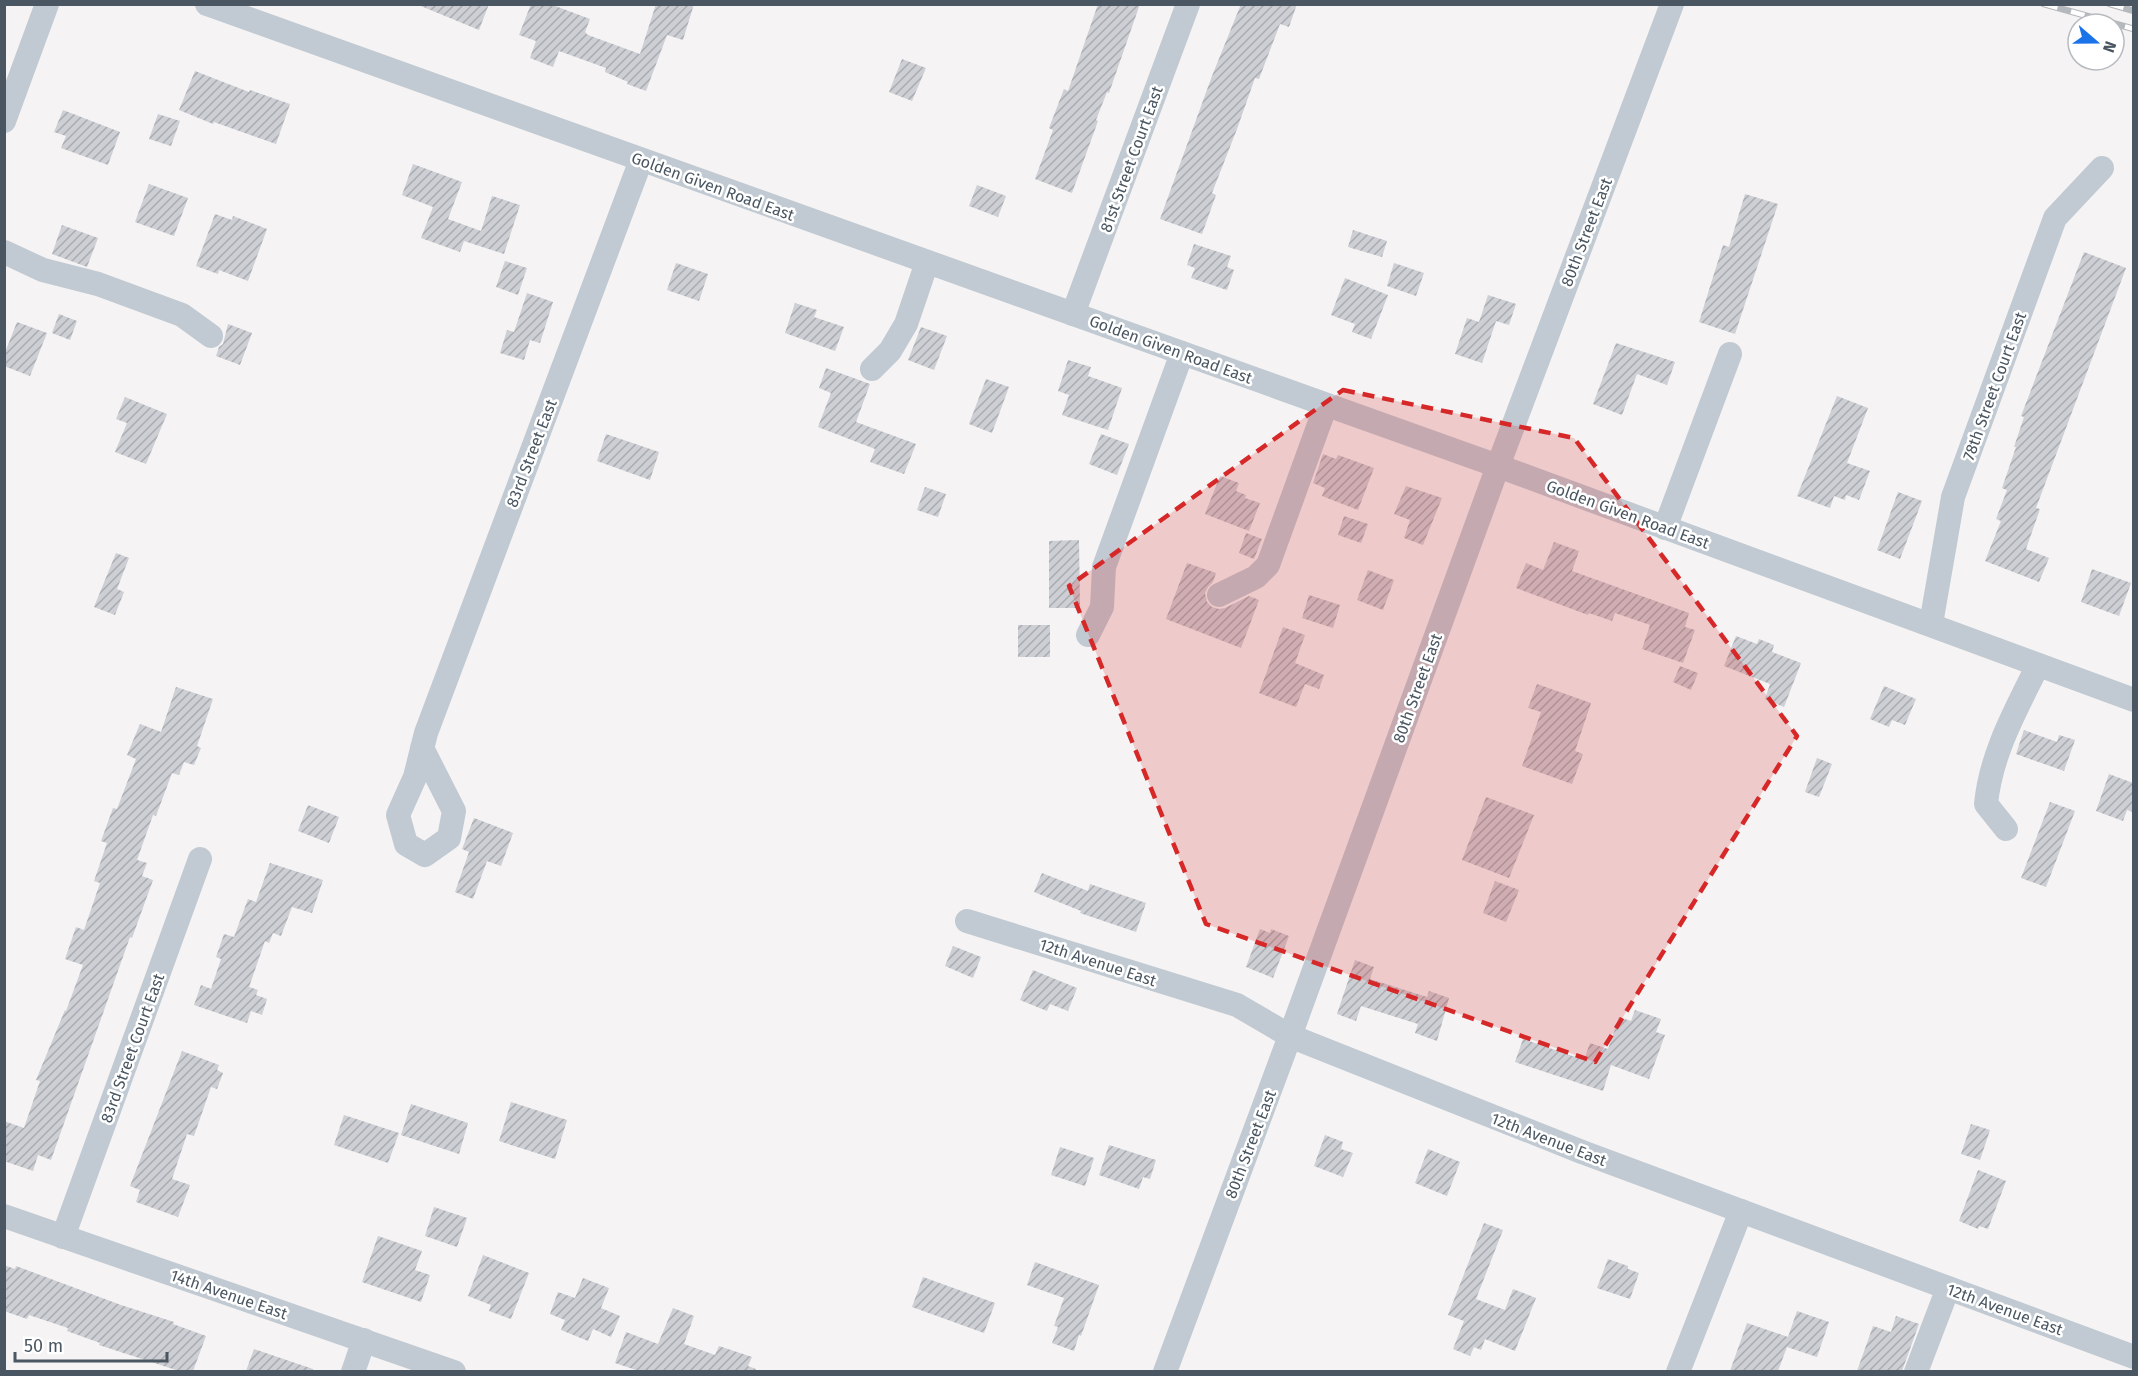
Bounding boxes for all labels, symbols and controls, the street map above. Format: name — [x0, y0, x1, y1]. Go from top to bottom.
north arrow — [2066, 12, 2126, 72]
text: N — [2099, 39, 2120, 55]
street label: 81st Street Court East — [1096, 83, 1167, 235]
street label: Golden Given Road East — [629, 148, 797, 225]
street label: 80th Street East — [1557, 175, 1616, 289]
street label: 78th Street Court East — [1959, 309, 2030, 463]
street label: Golden Given Road East — [1087, 311, 1255, 388]
street label: 83rd Street East — [502, 396, 561, 510]
street label: Golden Given Road East — [1544, 476, 1712, 553]
street label: 80th Street East — [1389, 631, 1446, 745]
street label: 12th Avenue East — [1037, 935, 1159, 990]
street label: 83rd Street Court East — [97, 971, 168, 1125]
street label: 80th Street East — [1221, 1087, 1280, 1201]
street label: 12th Avenue East — [1489, 1109, 1609, 1170]
street label: 14th Avenue East — [168, 1266, 290, 1323]
street label: 12th Avenue East — [1944, 1280, 2065, 1339]
scale bar — [15, 1325, 166, 1363]
text: 50 m — [24, 1335, 63, 1357]

